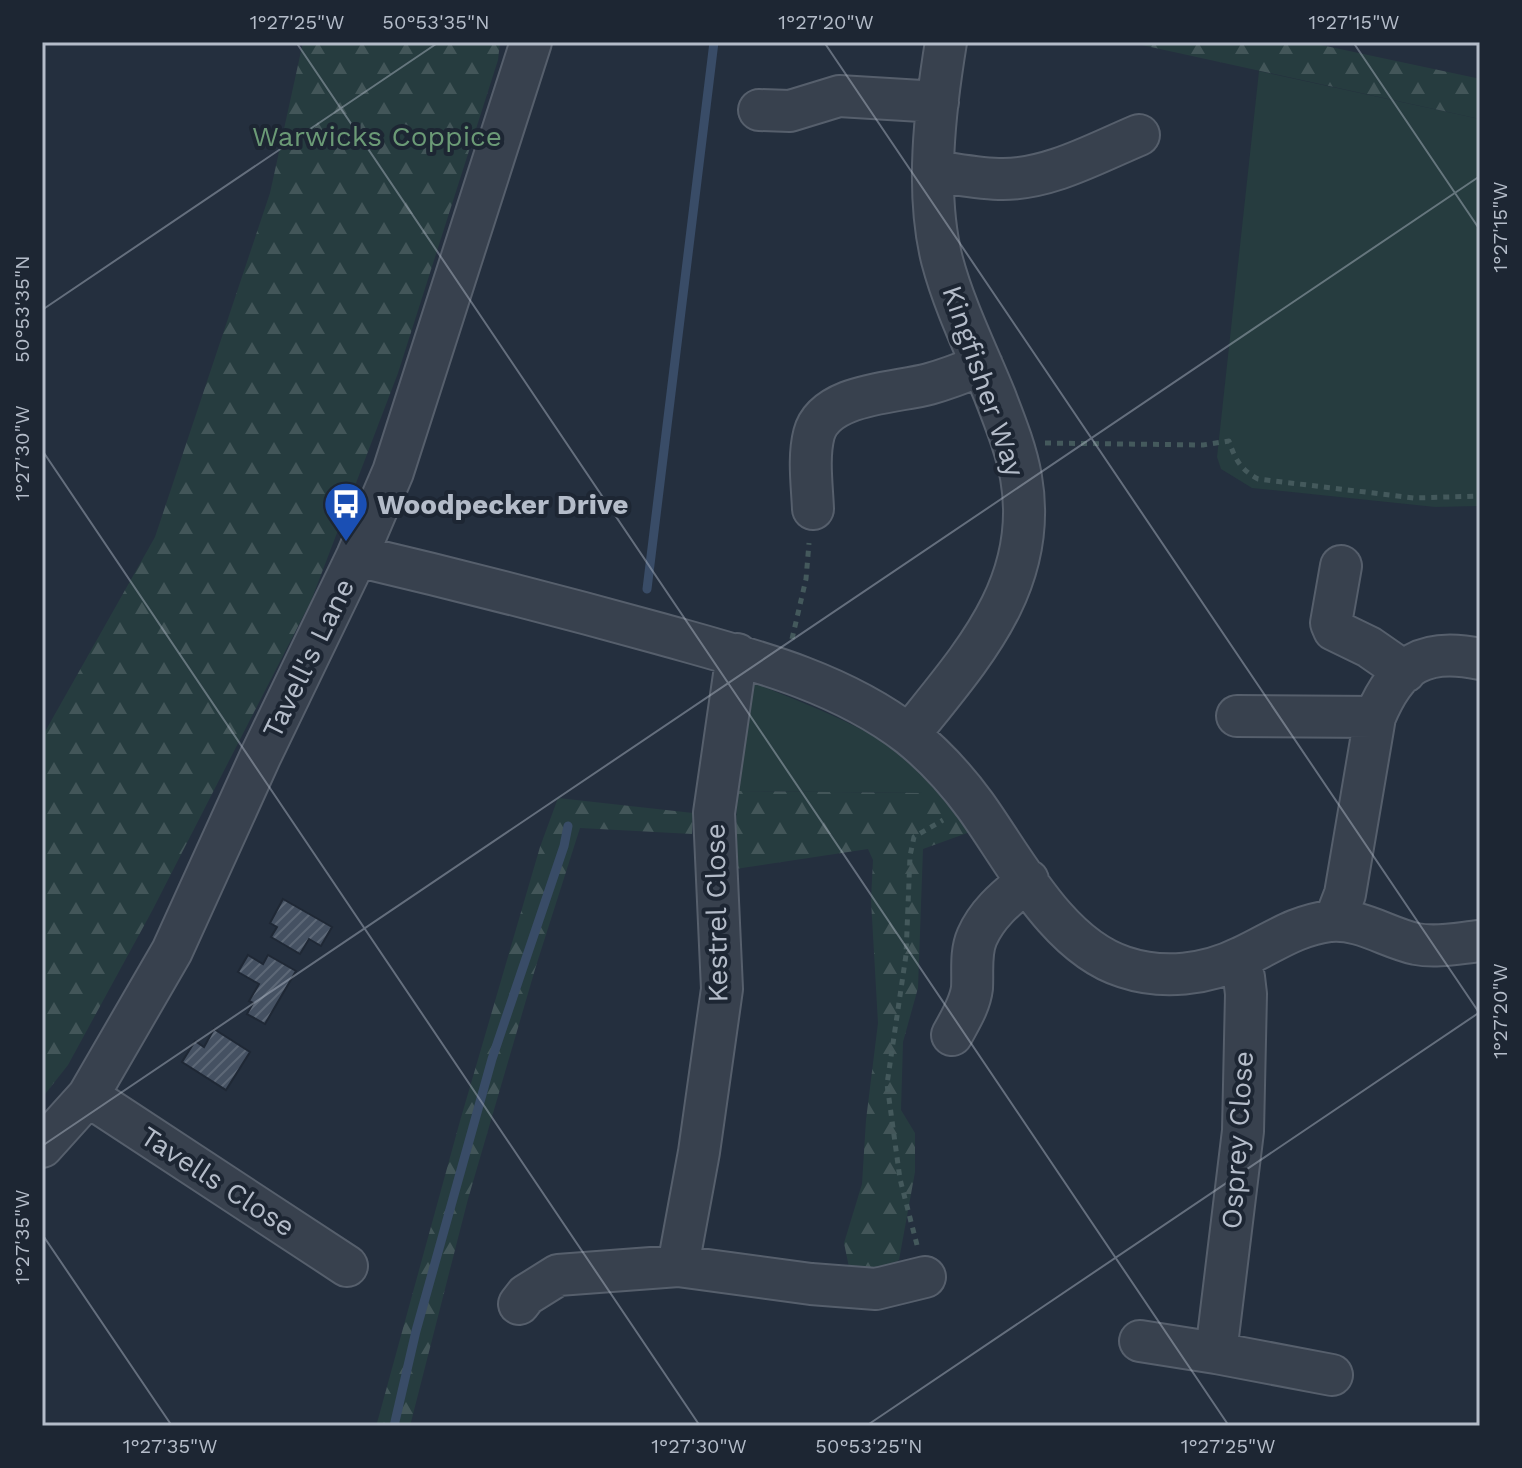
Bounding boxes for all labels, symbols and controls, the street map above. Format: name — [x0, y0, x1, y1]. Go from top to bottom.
text: 1°27'25"W — [250, 10, 344, 34]
text: 50°53'35"N — [382, 10, 490, 34]
text: 1°27'20"W — [778, 10, 874, 34]
text: 1°27'15"W — [1309, 10, 1399, 34]
park label: Warwicks Coppice — [252, 120, 502, 153]
text: 1°27'15"W — [1488, 182, 1512, 272]
text: 50°53'35"N — [10, 255, 34, 363]
street label: Kingfisher Way — [935, 281, 1032, 481]
text: 1°27'30"W — [10, 405, 34, 501]
bus stop icon: Woodpecker Drive — [322, 480, 370, 543]
place label: Woodpecker Drive — [377, 488, 629, 521]
street label: Tavell's Lane — [256, 573, 361, 743]
street label: Kestrel Close — [698, 823, 735, 1003]
text: 1°27'20"W — [1488, 963, 1512, 1059]
street label: Osprey Close — [1215, 1050, 1260, 1230]
street label: Tavells Close — [134, 1119, 301, 1243]
text: 1°27'35"W — [10, 1190, 34, 1284]
text: 1°27'35"W — [123, 1434, 217, 1458]
text: 1°27'30"W — [651, 1434, 747, 1458]
text: 50°53'25"N — [815, 1434, 923, 1458]
text: 1°27'25"W — [1181, 1434, 1275, 1458]

